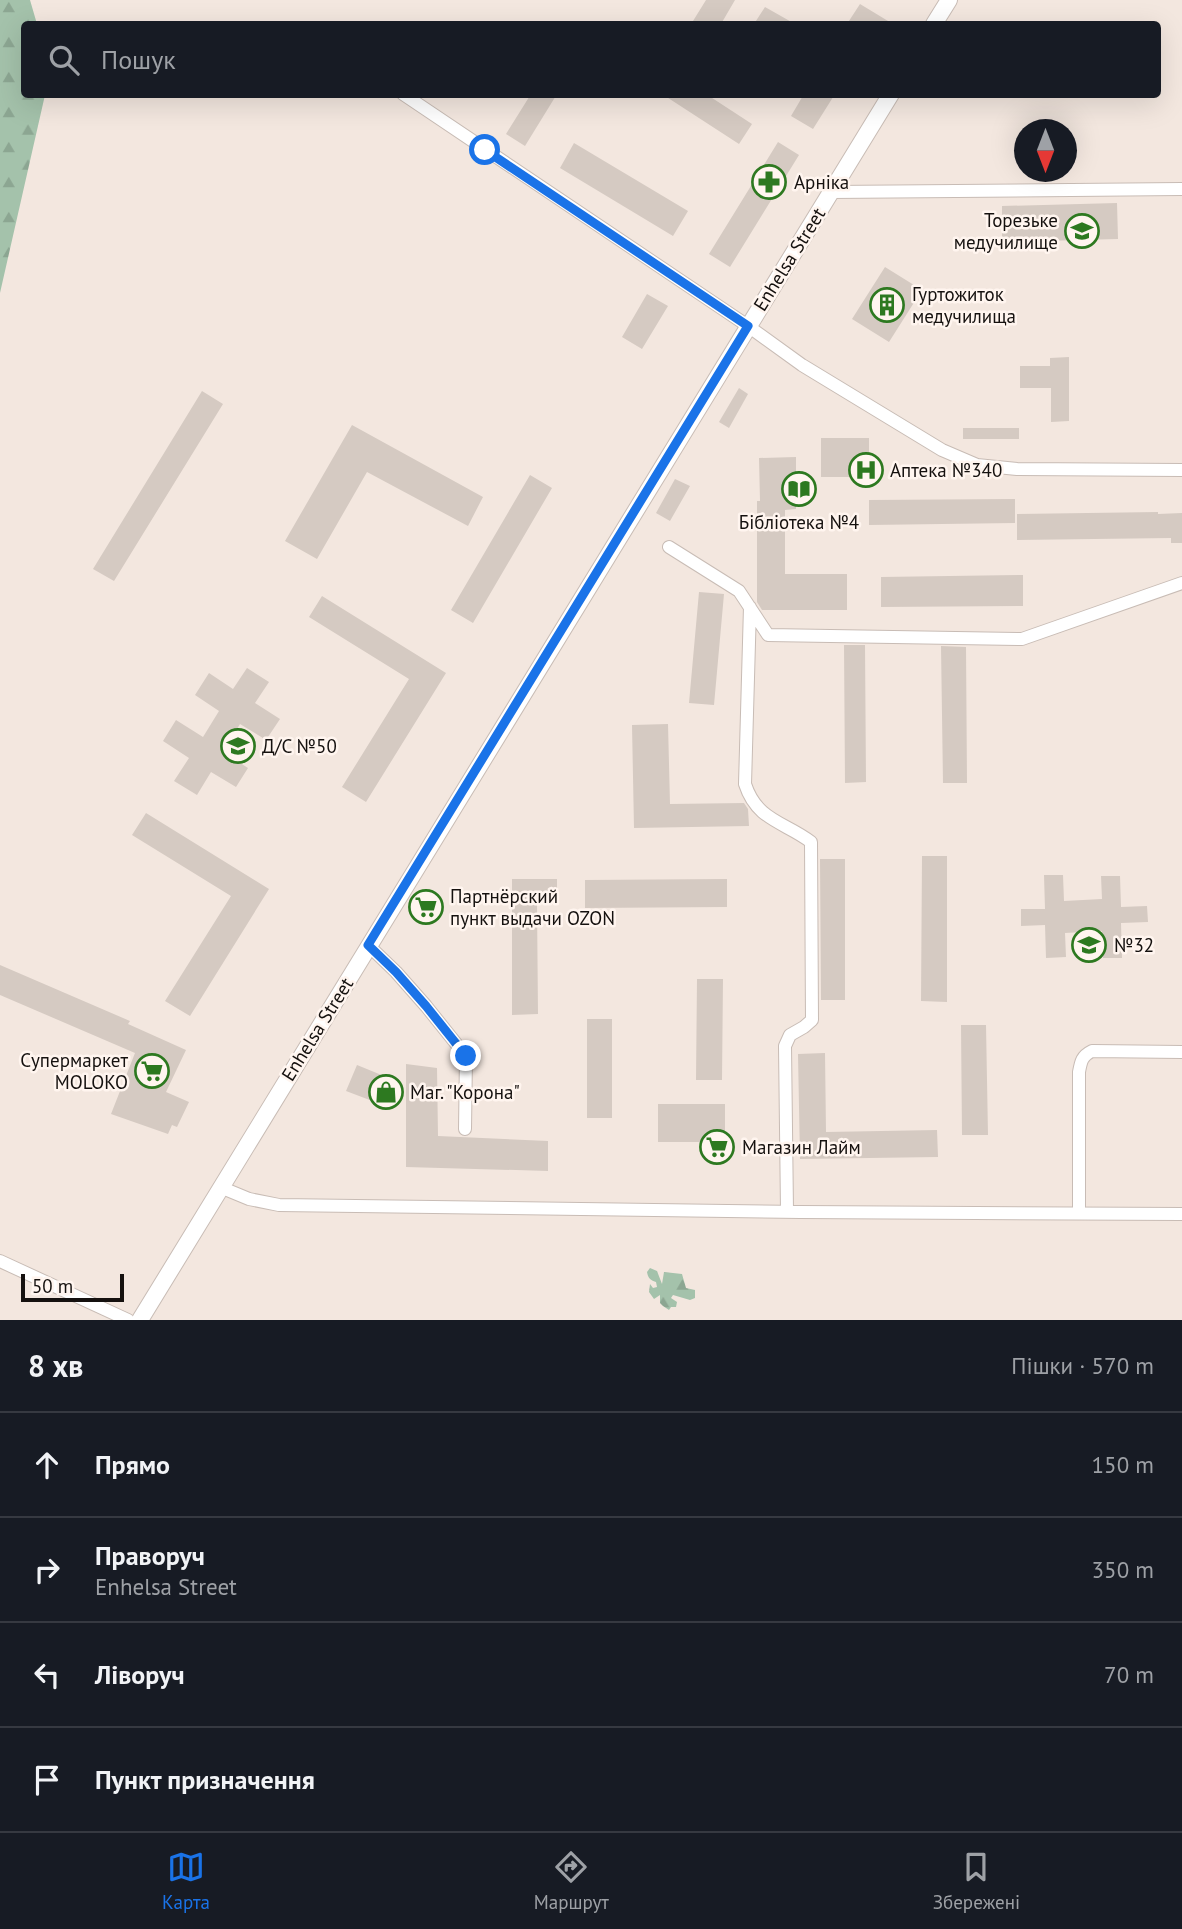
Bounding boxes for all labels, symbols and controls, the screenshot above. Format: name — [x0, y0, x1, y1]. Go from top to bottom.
search box — [21, 21, 1161, 98]
icon: search — [45, 41, 83, 79]
text: Пошук — [101, 43, 176, 76]
north arrow — [1014, 119, 1077, 182]
route start — [469, 134, 500, 165]
pharmacy icon: Арніка — [750, 163, 788, 201]
place label: Арніка — [794, 170, 849, 194]
street label: Enhelsa Street — [748, 202, 831, 315]
place label: Торезьке медучилище — [954, 208, 1058, 254]
school or university icon: Торезьке медучилище — [1063, 212, 1101, 250]
place label: Гуртожиток медучилища — [912, 282, 1016, 328]
building icon: Гуртожиток медучилища — [868, 286, 906, 324]
hospital icon: Аптека №340 — [847, 451, 885, 489]
place label: Аптека №340 — [890, 458, 1002, 482]
library icon: Бібліотека №4 — [780, 470, 818, 508]
place label: Бібліотека №4 — [739, 510, 859, 534]
school or university icon: Д/С №50 — [219, 727, 257, 765]
place label: Д/С №50 — [262, 734, 337, 758]
place label: Партнёрский пункт выдачи OZON — [450, 884, 615, 930]
supermarket icon: Партнёрский пункт выдачи OZON — [407, 888, 445, 926]
school or university icon: №32 — [1070, 926, 1108, 964]
place label: №32 — [1114, 933, 1154, 957]
street label: Enhelsa Street — [276, 972, 359, 1085]
route end — [450, 1040, 481, 1071]
place label: Супермаркет MOLOKO — [20, 1048, 128, 1094]
supermarket icon: Супермаркет MOLOKO — [133, 1052, 171, 1090]
shop icon: Маг. "Корона" — [367, 1073, 405, 1111]
place label: Маг. "Корона" — [410, 1080, 520, 1104]
supermarket icon: Магазин Лайм — [698, 1128, 736, 1166]
place label: Магазин Лайм — [742, 1135, 861, 1159]
scale bar — [21, 1271, 124, 1303]
text: 50 m — [32, 1274, 73, 1298]
text: 8 хв — [28, 1346, 84, 1385]
text: Пішки · 570 m — [1011, 1351, 1154, 1380]
icon: ahead — [28, 1446, 66, 1484]
text: Прямо — [95, 1448, 170, 1481]
text: 150 m — [1092, 1450, 1154, 1479]
text: Праворуч — [95, 1539, 205, 1572]
icon: right — [28, 1551, 66, 1589]
text: 350 m — [1092, 1555, 1154, 1584]
text: Enhelsa Street — [95, 1572, 237, 1601]
icon: left — [28, 1656, 66, 1694]
text: Ліворуч — [95, 1658, 185, 1691]
text: 70 m — [1104, 1660, 1154, 1689]
icon: arrive — [28, 1761, 66, 1799]
text: Пункт призначення — [95, 1763, 315, 1796]
tab: Карта — [162, 1848, 210, 1914]
tab: Маршрут — [534, 1848, 609, 1914]
tab: Збережені — [933, 1848, 1020, 1914]

